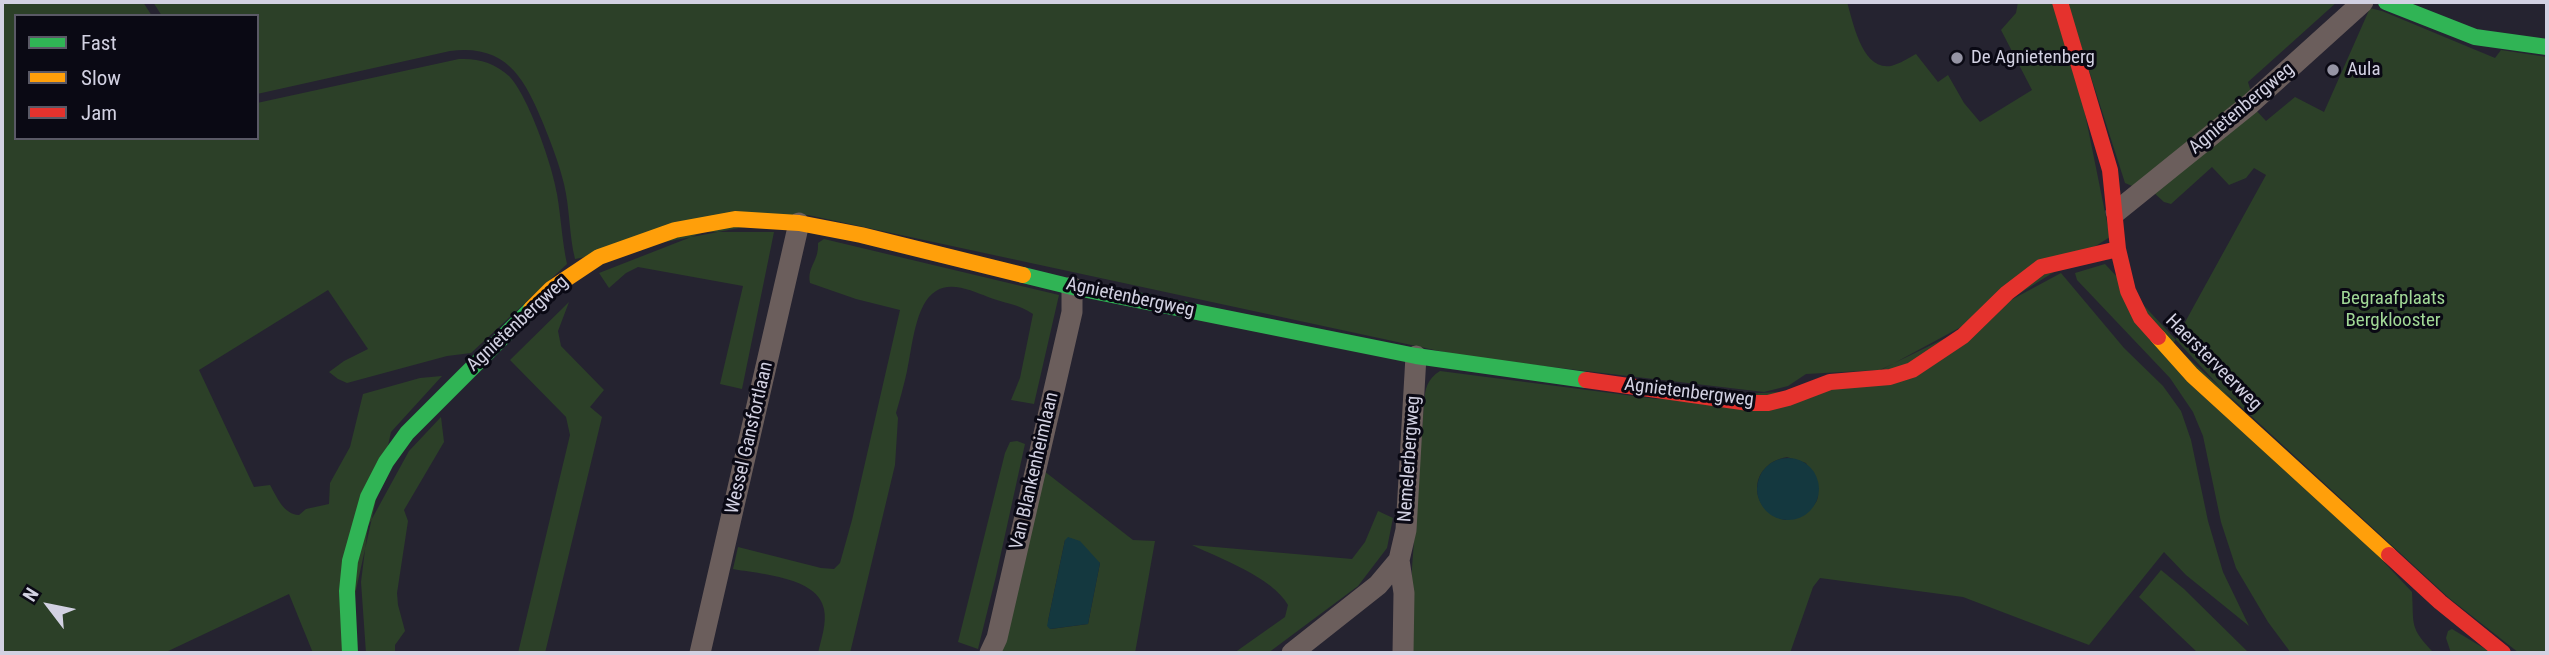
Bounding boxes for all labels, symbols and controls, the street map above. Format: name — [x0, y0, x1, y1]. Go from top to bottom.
legend — [14, 14, 259, 140]
text: Fast — [81, 31, 117, 55]
place label: De Agnietenberg — [1971, 47, 2095, 69]
marker: De Agnietenberg — [1949, 50, 1965, 66]
street label: Agnietenbergweg — [2185, 58, 2299, 160]
place label: Aula — [2347, 59, 2381, 81]
marker: Aula — [2325, 62, 2341, 78]
text: Slow — [81, 66, 121, 90]
text: Jam — [81, 101, 117, 125]
street label: Agnietenbergweg — [463, 271, 573, 377]
street label: Agnietenbergweg — [1064, 273, 1196, 323]
park label: Begraafplaats Bergklooster — [2341, 288, 2445, 332]
street label: Haersterveerweg — [2160, 310, 2266, 416]
street label: Wessel Gansfortlaan — [721, 360, 779, 516]
street label: Agnietenbergweg — [1623, 374, 1755, 412]
street label: Van Blankenheimlaan — [1006, 390, 1064, 552]
street label: Nemelerbergweg — [1394, 395, 1426, 523]
north arrow — [14, 571, 84, 641]
text: N — [18, 584, 44, 606]

